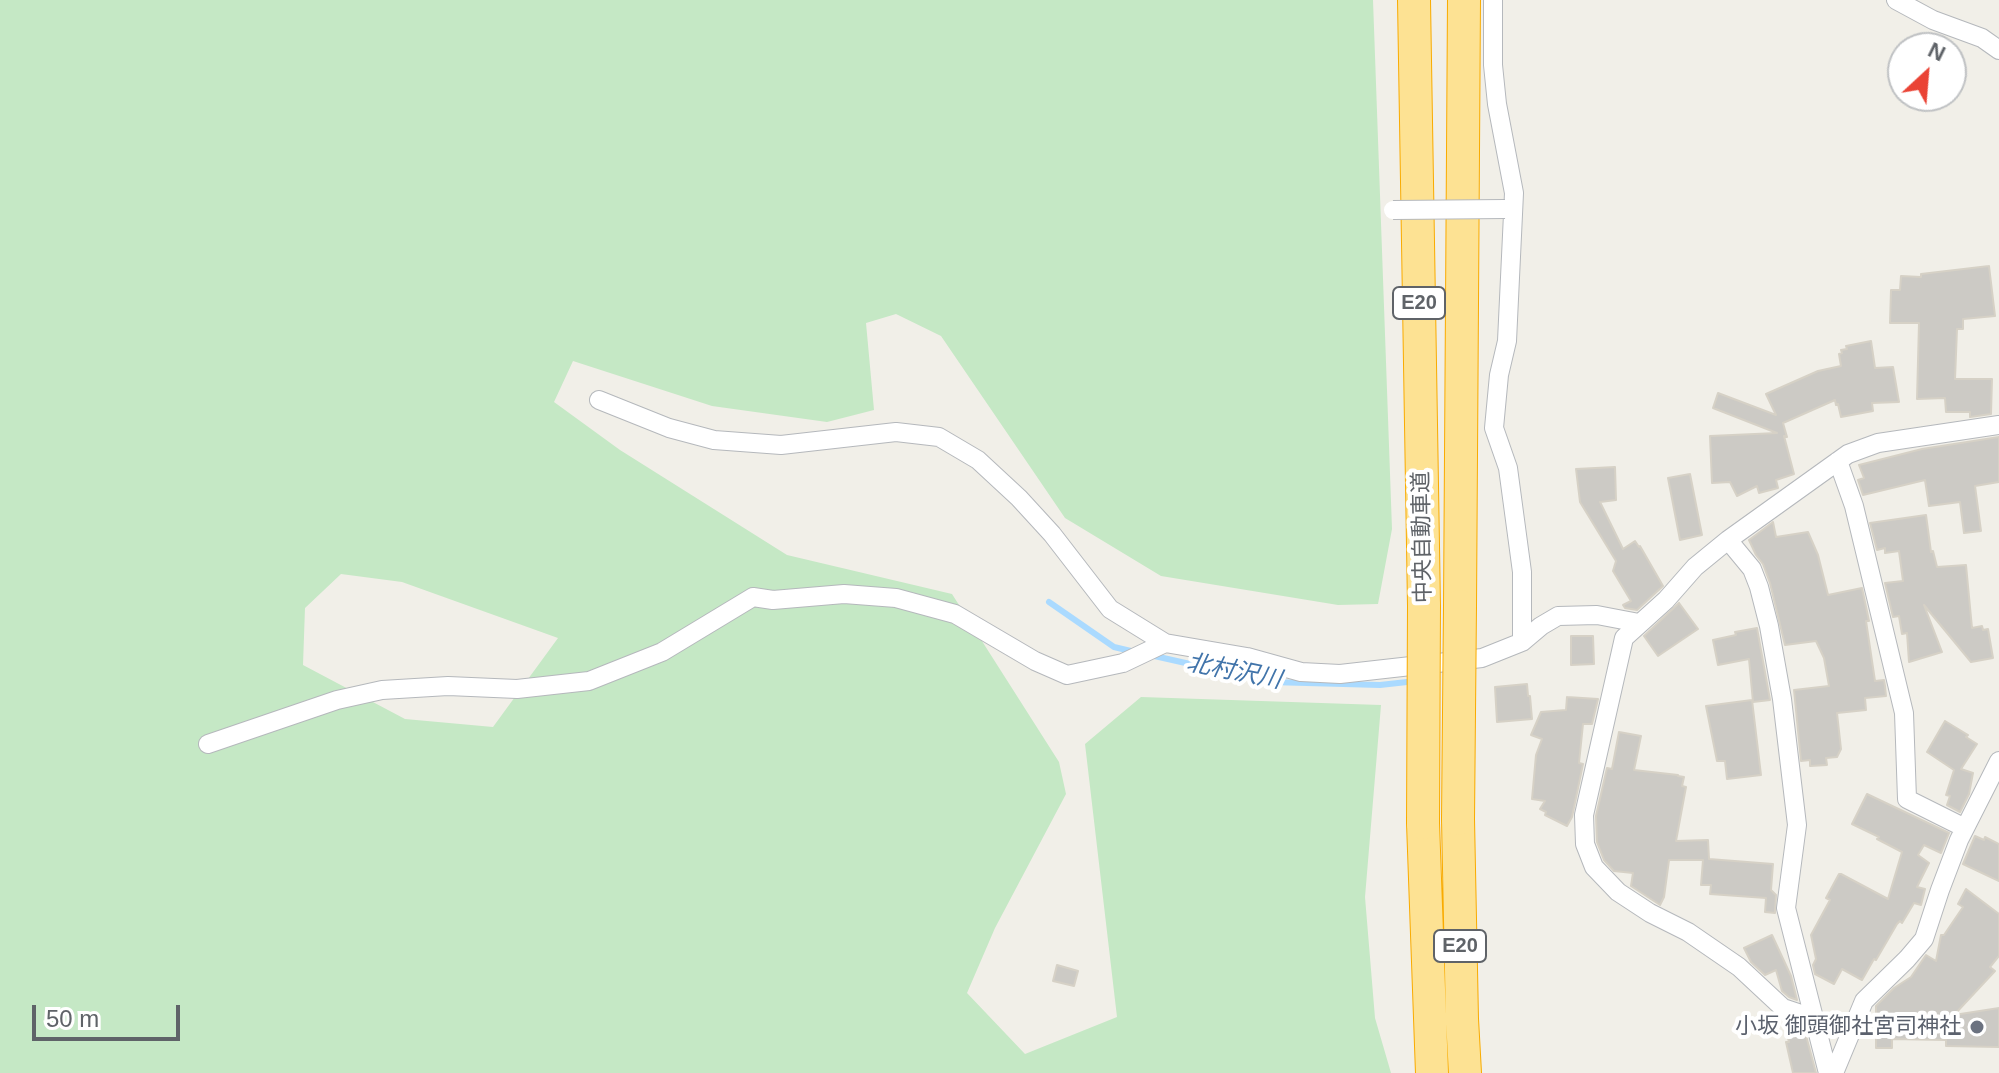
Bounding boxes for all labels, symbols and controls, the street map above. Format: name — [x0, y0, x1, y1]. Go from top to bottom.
north arrow — [1887, 32, 1967, 112]
text: N — [1924, 37, 1949, 66]
road number: E20 — [1393, 287, 1445, 319]
street label: 中央自動車道 — [1409, 471, 1437, 603]
water label: 北村沢川 — [1184, 649, 1284, 695]
road number: E20 — [1434, 930, 1486, 962]
scale bar — [36, 989, 184, 1039]
text: 50 m — [46, 1005, 99, 1032]
place label: 小坂 御頭御社宮司神社 — [1735, 1014, 1961, 1040]
marker: 小坂 御頭御社宮司神社 — [1968, 1018, 1986, 1036]

